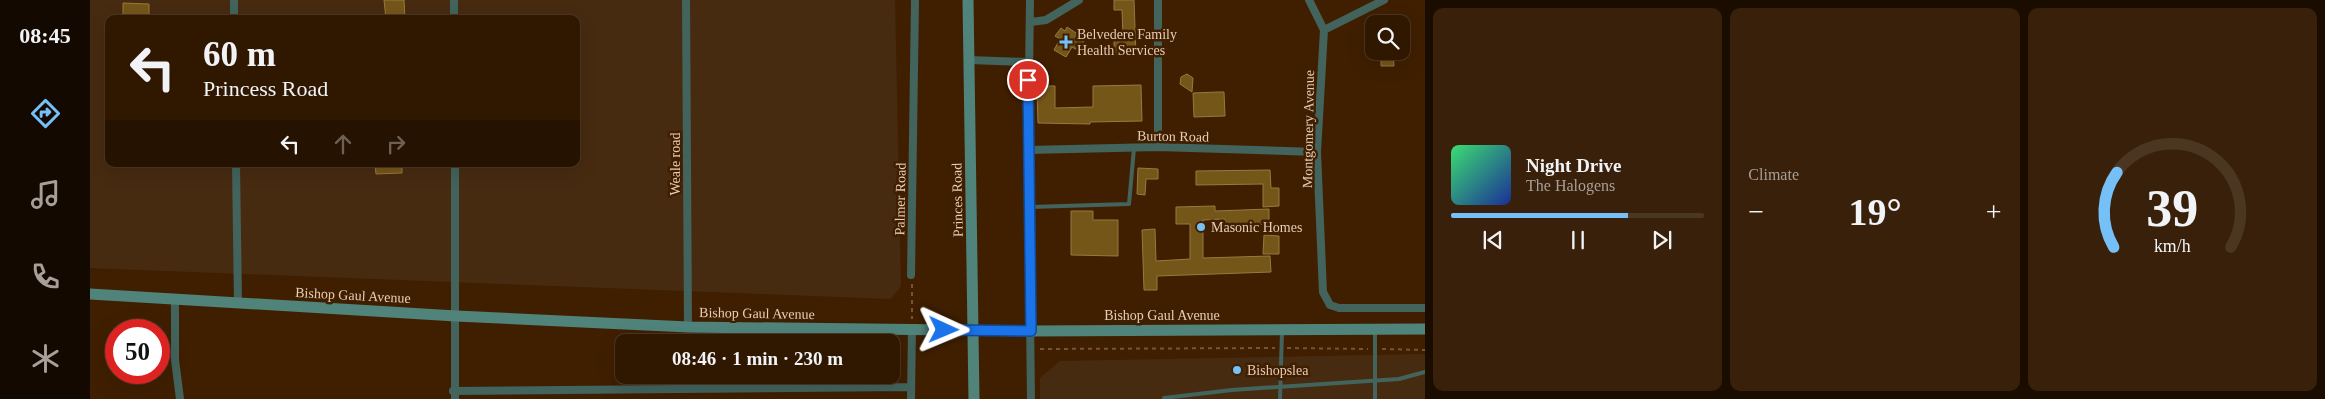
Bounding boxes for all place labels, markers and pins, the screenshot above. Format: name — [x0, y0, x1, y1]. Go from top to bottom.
place label: Belvedere Family Health Services — [1077, 27, 1177, 58]
marker: Belvedere Family Health Services — [1059, 35, 1073, 49]
pin — [1007, 59, 1049, 101]
place label: Masonic Homes — [1211, 220, 1302, 235]
marker: Masonic Homes — [1195, 221, 1207, 233]
place label: Bishopslea — [1247, 363, 1309, 378]
marker: Bishopslea — [1231, 364, 1243, 376]

